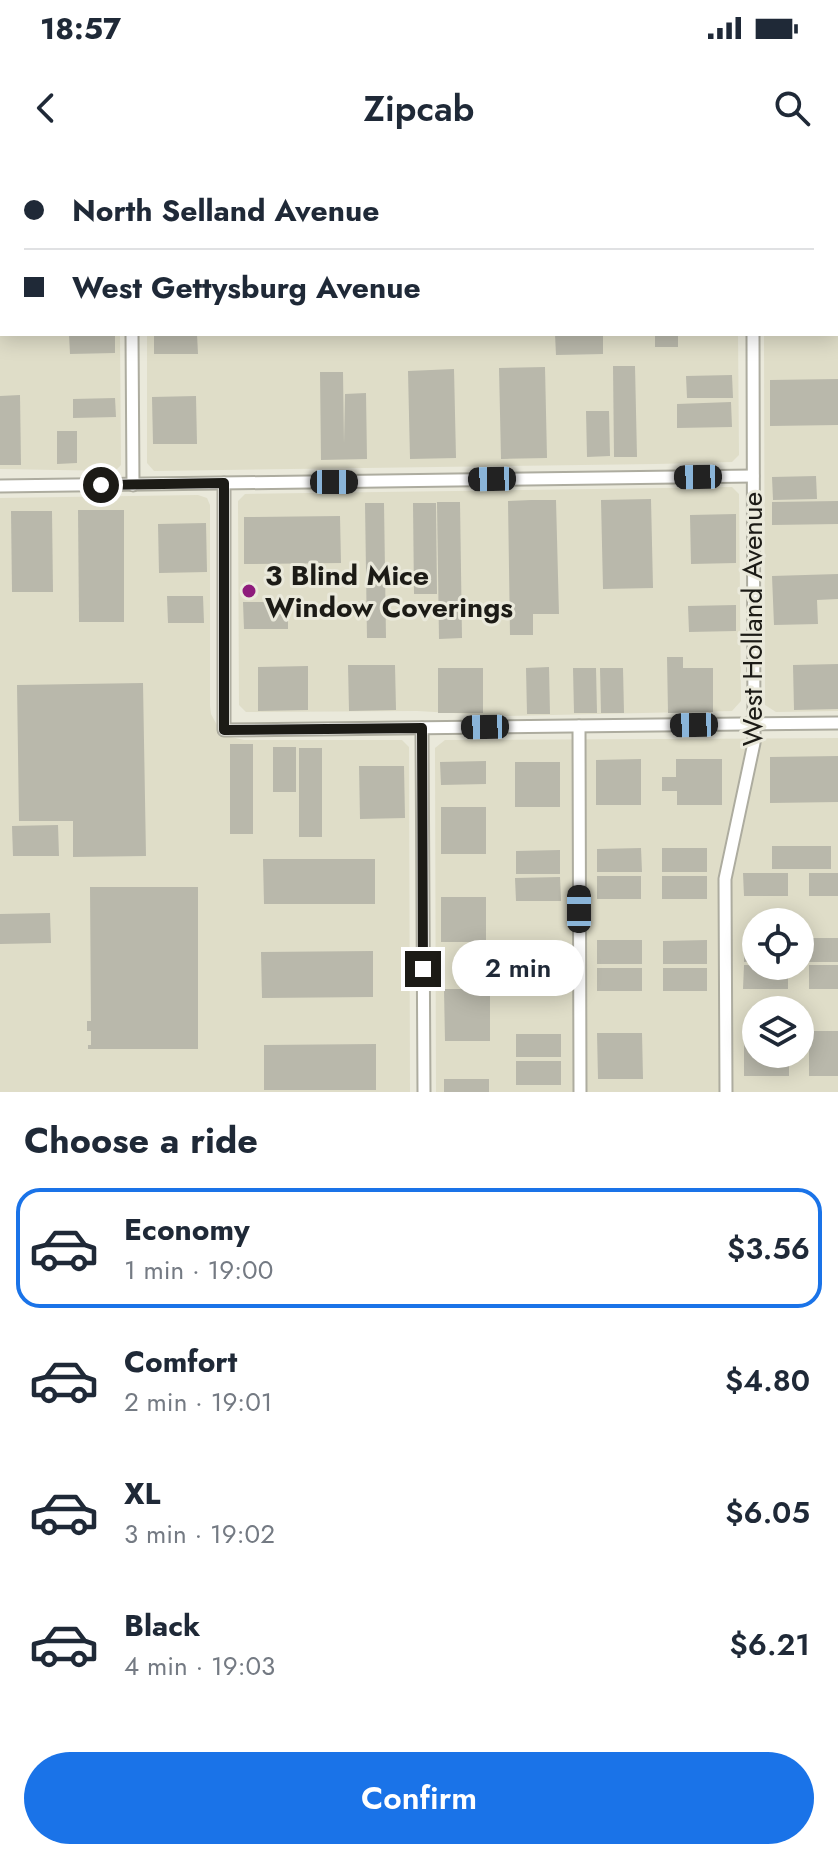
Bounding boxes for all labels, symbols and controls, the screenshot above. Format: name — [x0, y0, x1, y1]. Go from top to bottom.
text: 18:57 — [40, 7, 121, 50]
text: Zipcab — [364, 82, 474, 134]
icon: back — [24, 86, 68, 130]
icon: search — [770, 86, 814, 130]
text: North Selland Avenue — [72, 189, 379, 232]
text: West Gettysburg Avenue — [72, 266, 421, 309]
car — [674, 465, 722, 489]
route start — [83, 467, 119, 503]
car — [468, 467, 516, 491]
car — [310, 470, 358, 494]
street label: West Holland Avenue — [732, 492, 773, 746]
place label: 3 Blind Mice Window Coverings — [265, 555, 513, 628]
marker: 3 Blind Mice Window Coverings — [240, 582, 258, 600]
car — [670, 713, 718, 737]
car — [461, 715, 509, 739]
car — [567, 885, 591, 933]
map controls — [742, 908, 814, 1068]
button: locate — [742, 908, 814, 980]
callout: 2 min — [451, 941, 583, 997]
text: 2 min — [485, 949, 551, 987]
route end — [405, 951, 441, 987]
button: layers — [742, 996, 814, 1068]
text: Choose a ride — [24, 1114, 258, 1166]
text: Economy — [124, 1208, 250, 1251]
icon: car — [28, 1212, 100, 1284]
text: $3.56 — [727, 1227, 810, 1270]
text: 1 min · 19:00 — [124, 1251, 273, 1289]
text: Comfort — [124, 1340, 237, 1383]
icon: car — [28, 1344, 100, 1416]
text: $4.80 — [725, 1359, 810, 1402]
text: 2 min · 19:01 — [124, 1383, 272, 1421]
text: XL — [124, 1472, 160, 1515]
icon: car — [28, 1476, 100, 1548]
text: $6.05 — [725, 1491, 810, 1534]
text: 3 min · 19:02 — [124, 1515, 275, 1553]
text: Black — [124, 1604, 200, 1647]
icon: car — [28, 1608, 100, 1680]
text: $6.21 — [729, 1623, 810, 1666]
text: 4 min · 19:03 — [124, 1647, 275, 1685]
button: Confirm — [24, 1752, 814, 1844]

